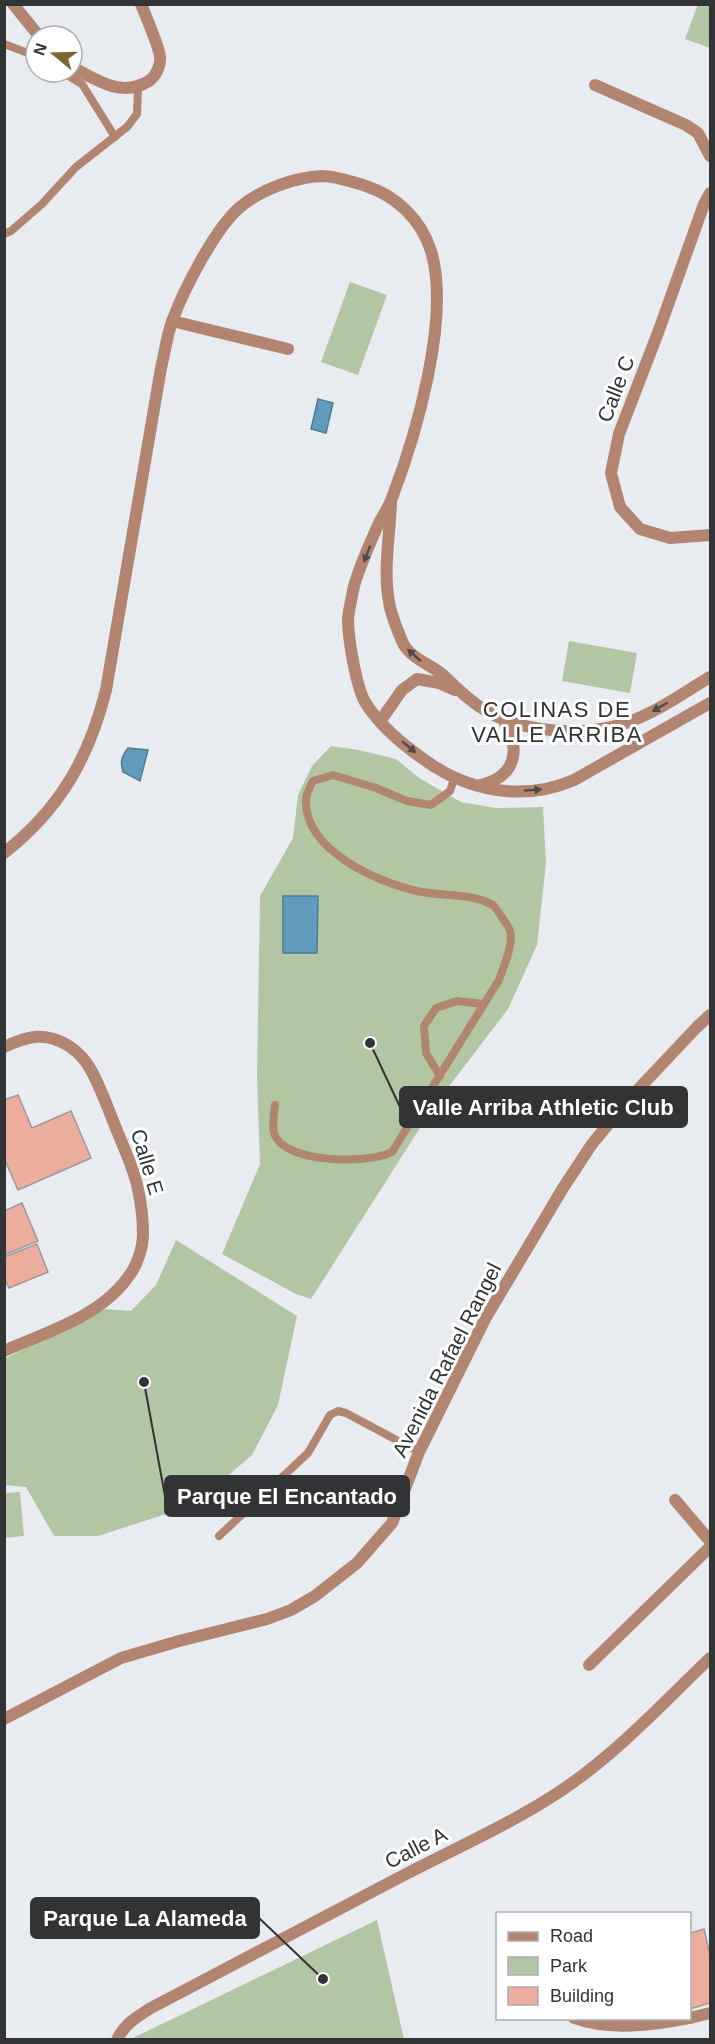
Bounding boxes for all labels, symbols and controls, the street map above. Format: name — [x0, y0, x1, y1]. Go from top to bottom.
north arrow — [24, 24, 84, 84]
text: N — [30, 41, 50, 58]
street label: Calle C — [592, 353, 639, 425]
one-way arrow — [361, 545, 371, 563]
one-way arrow — [407, 649, 422, 662]
district label: COLINAS DE VALLE ARRIBA — [471, 697, 643, 747]
one-way arrow — [652, 701, 668, 712]
one-way arrow — [401, 740, 416, 753]
one-way arrow — [524, 786, 543, 795]
callout: Valle Arriba Athletic Club — [400, 1087, 687, 1127]
text: Valle Arriba Athletic Club — [412, 1095, 674, 1120]
street label: Calle E — [127, 1126, 168, 1198]
street label: Avenida Rafael Rangel — [388, 1259, 505, 1461]
callout: Parque El Encantado — [165, 1476, 409, 1516]
text: Parque El Encantado — [177, 1484, 397, 1509]
street label: Calle A — [381, 1822, 451, 1873]
callout: Parque La Alameda — [31, 1898, 259, 1938]
text: Parque La Alameda — [43, 1906, 247, 1931]
legend — [496, 1912, 691, 2020]
text: Road — [550, 1926, 593, 1946]
text: Park — [550, 1956, 588, 1976]
text: Building — [550, 1986, 614, 2006]

